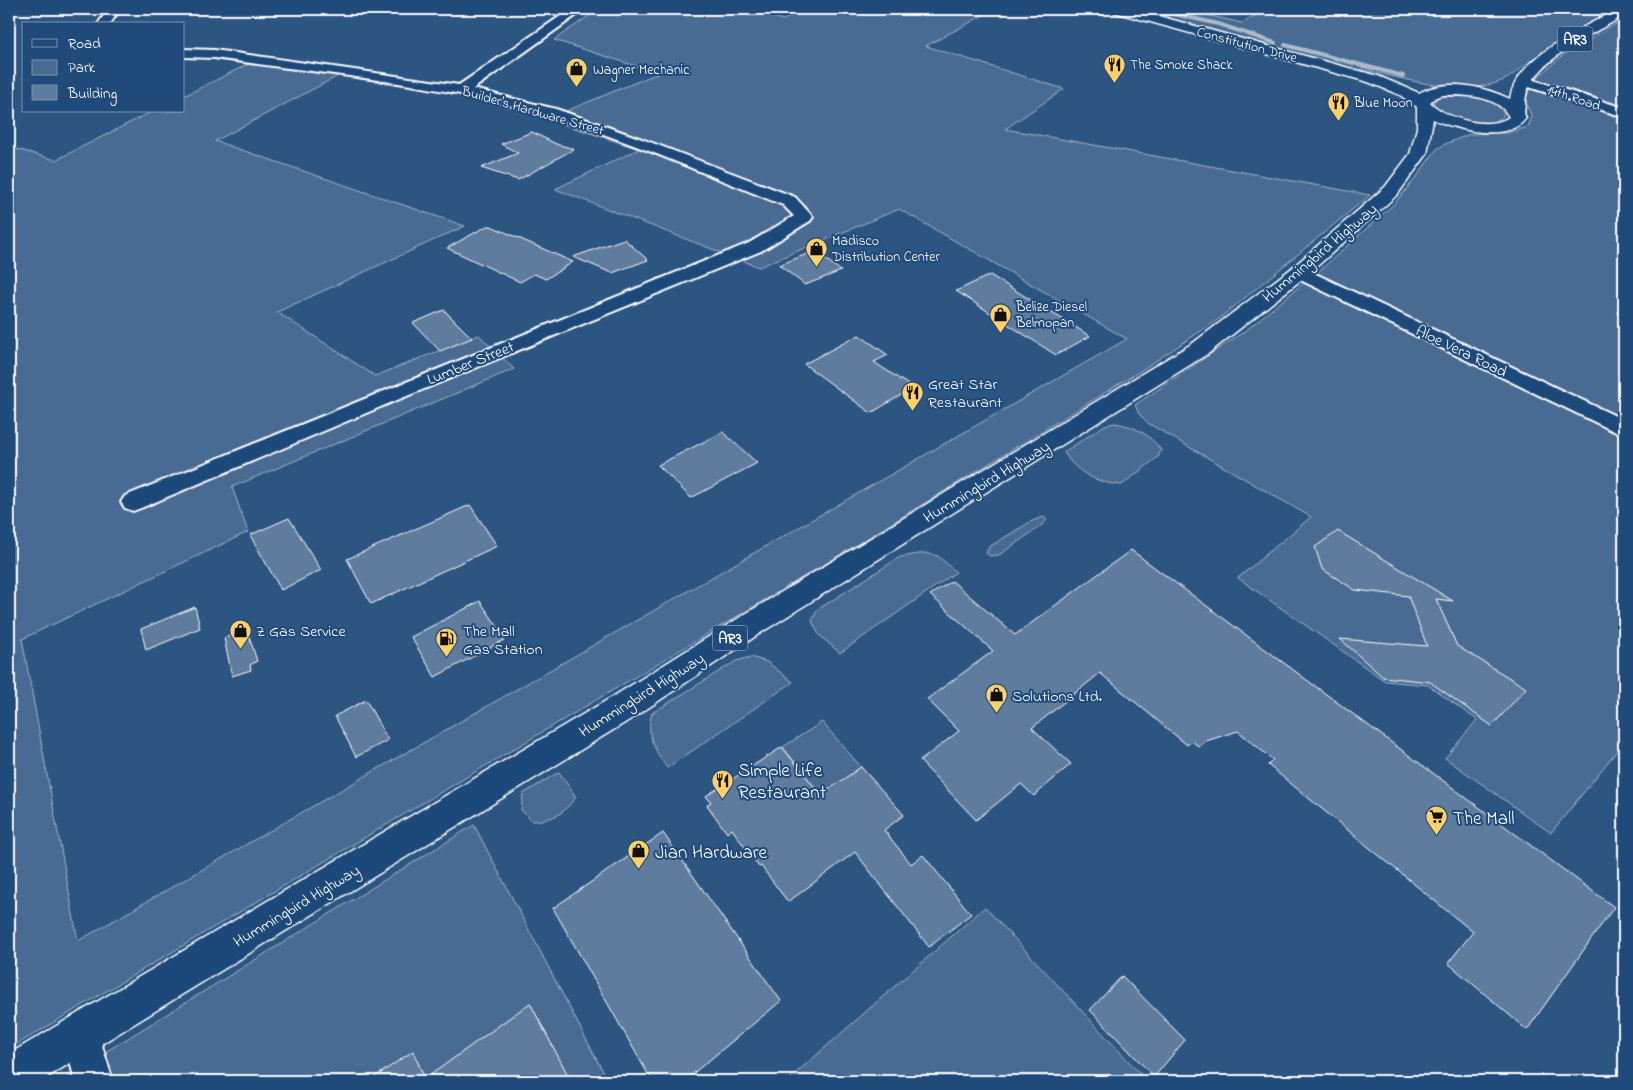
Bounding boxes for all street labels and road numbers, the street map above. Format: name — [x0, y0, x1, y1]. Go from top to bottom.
street label: Constitution Drive — [1194, 22, 1300, 69]
road number: AR3 — [1558, 26, 1592, 52]
street label: 14th Road — [1544, 80, 1603, 117]
street label: Builder's Hardware Street — [458, 81, 606, 142]
street label: Hummingbird Highway — [1257, 198, 1383, 309]
street label: Aloe Vera Road — [1411, 319, 1511, 384]
street label: Lumber Street — [423, 335, 519, 392]
street label: Hummingbird Highway — [919, 435, 1055, 530]
road number: AR3 — [712, 626, 748, 650]
street label: Hummingbird Highway — [575, 647, 710, 744]
street label: Hummingbird Highway — [229, 859, 365, 954]

